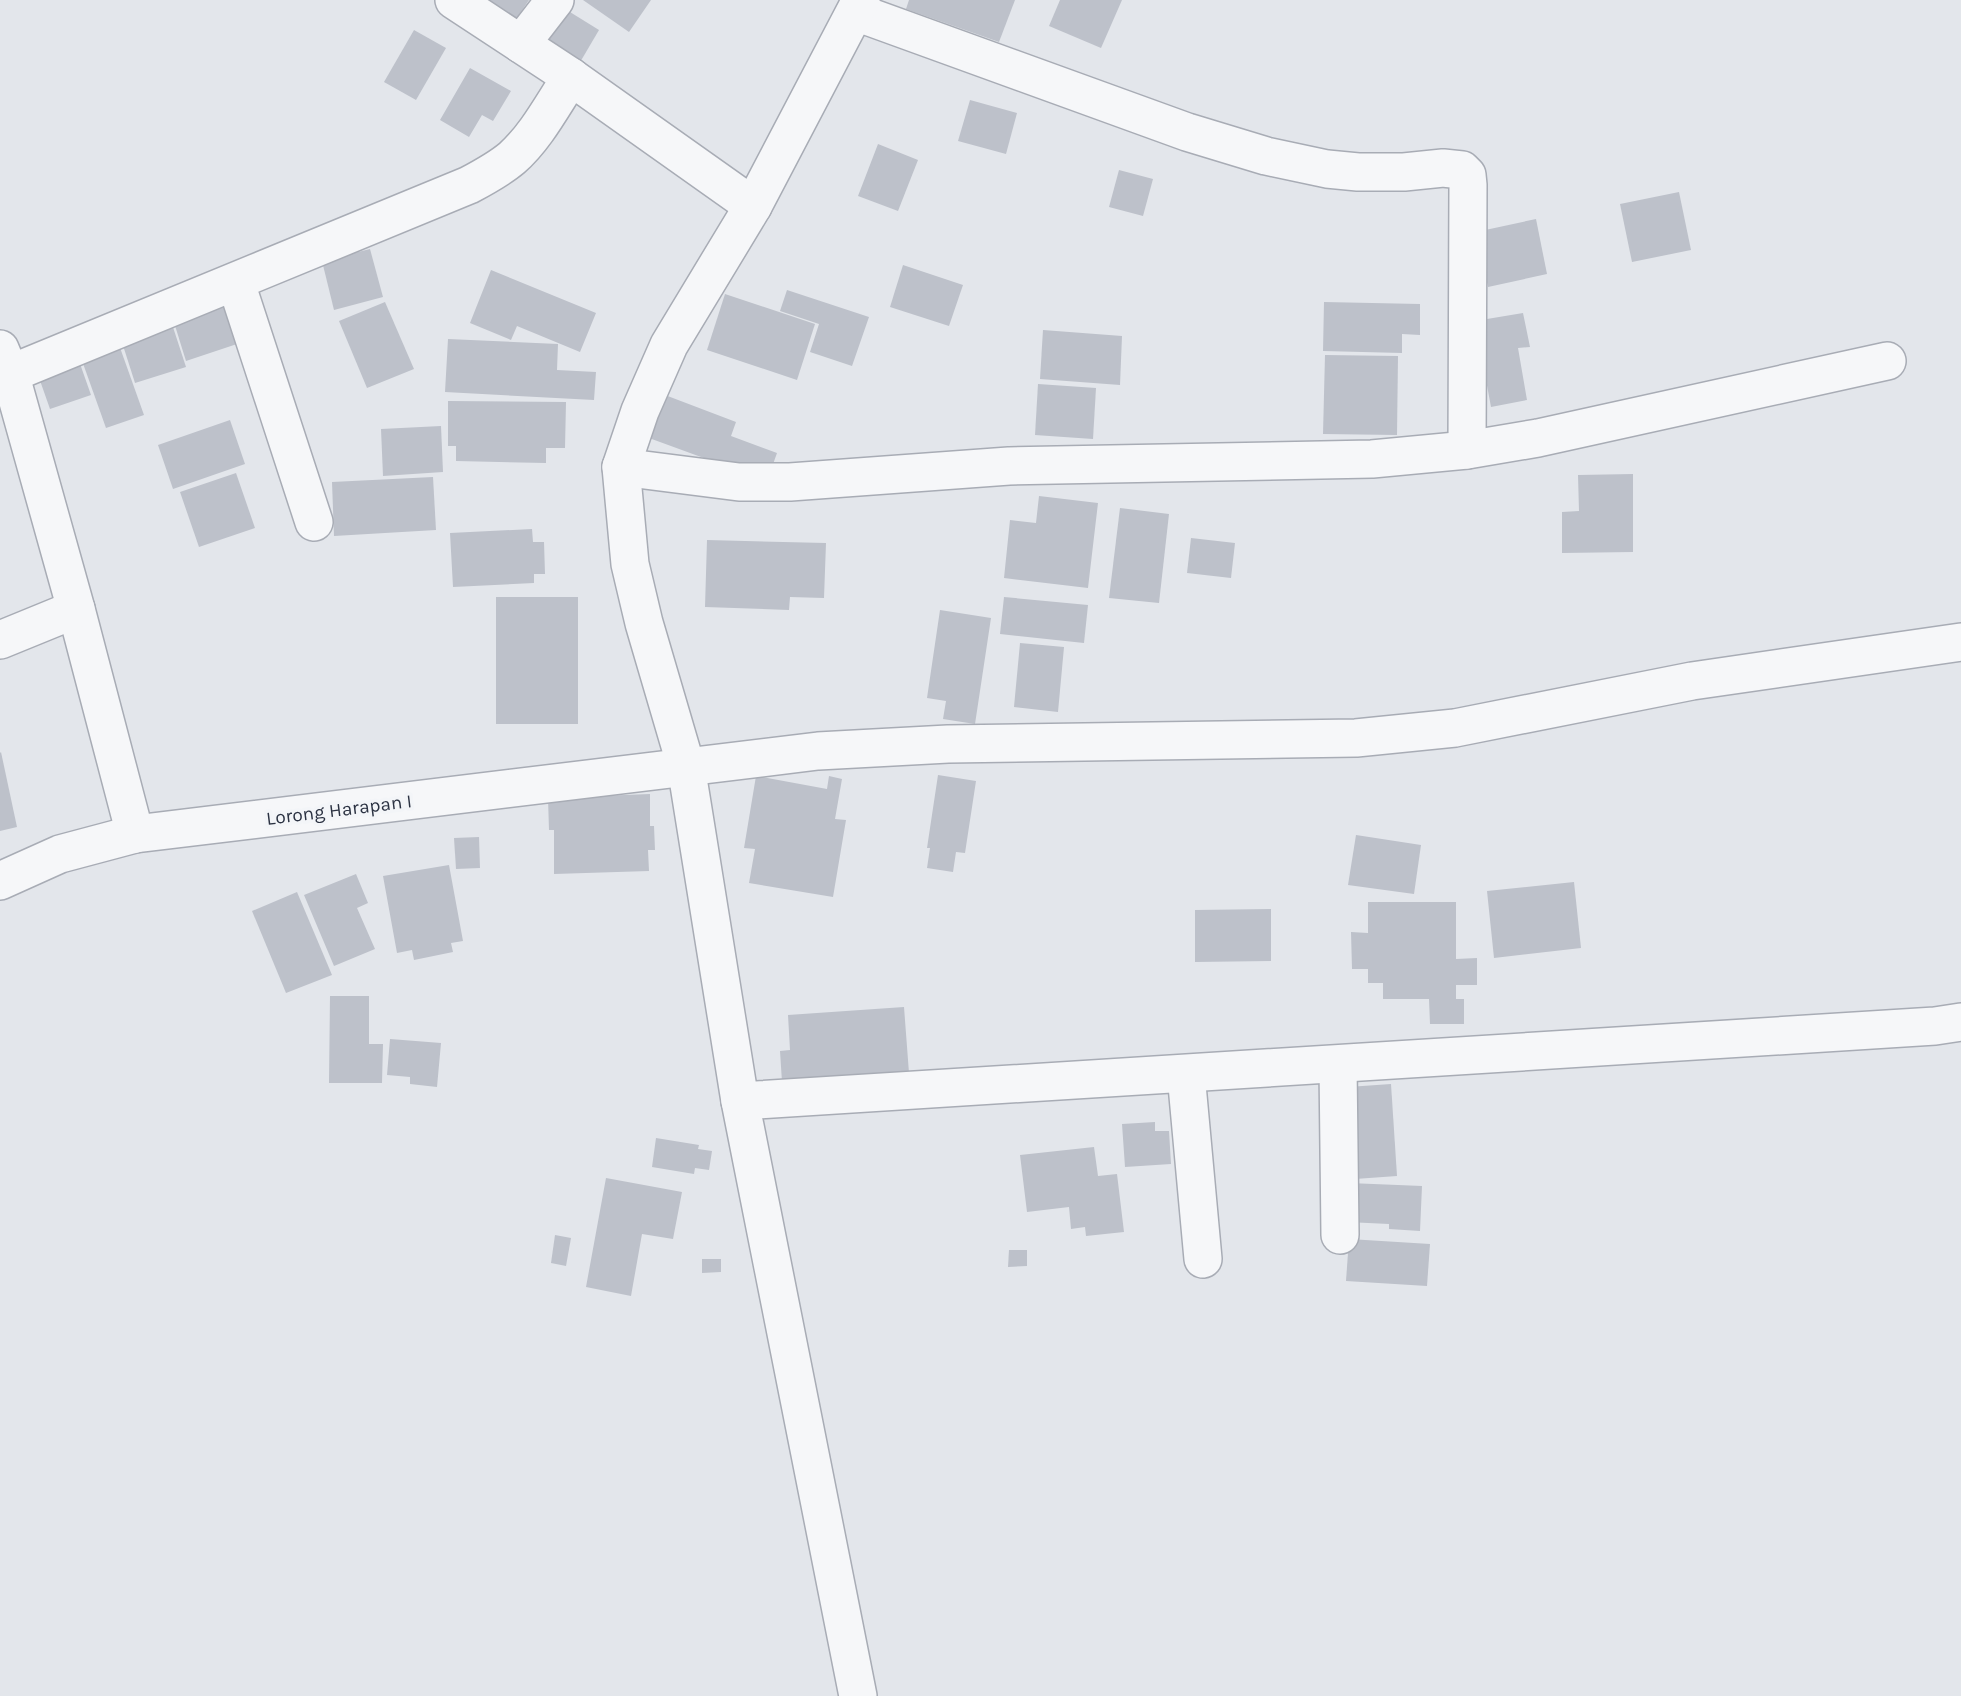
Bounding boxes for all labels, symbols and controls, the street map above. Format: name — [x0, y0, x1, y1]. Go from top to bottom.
street label: Lorong Harapan I — [265, 790, 413, 830]

